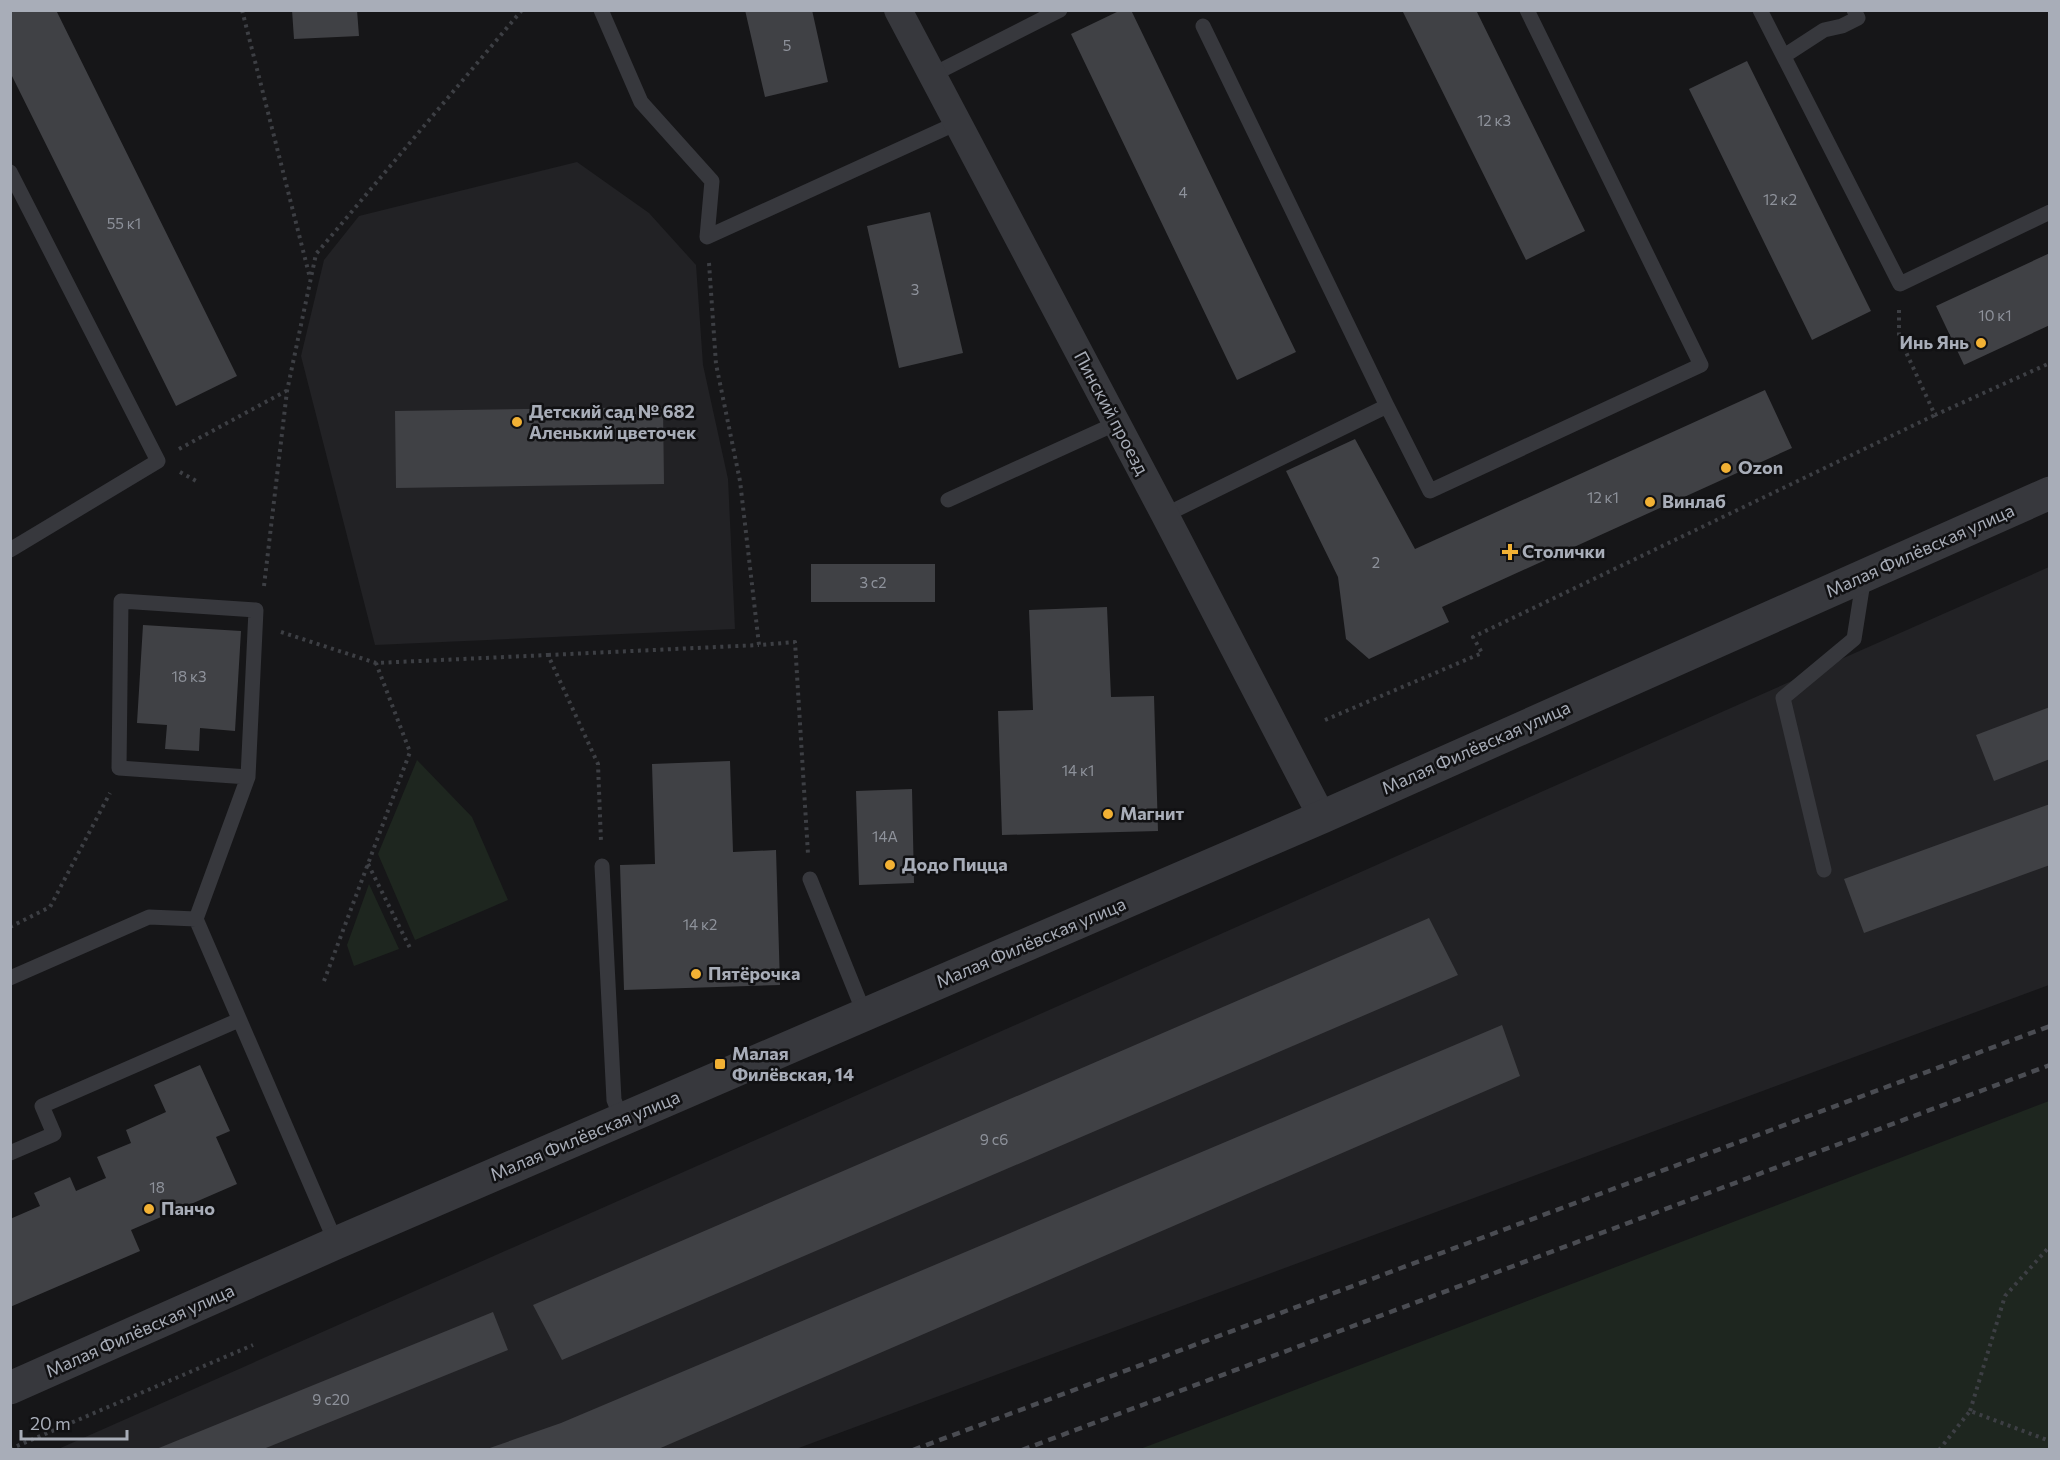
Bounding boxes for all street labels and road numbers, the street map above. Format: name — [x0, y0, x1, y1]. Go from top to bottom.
street label: Пинский проезд — [1070, 347, 1154, 479]
street label: Малая Филёвская улица — [1822, 499, 2017, 602]
street label: Малая Филёвская улица — [1378, 696, 1573, 799]
street label: Малая Филёвская улица — [932, 892, 1129, 992]
street label: Малая Филёвская улица — [486, 1085, 683, 1185]
street label: Малая Филёвская улица — [42, 1279, 237, 1382]

